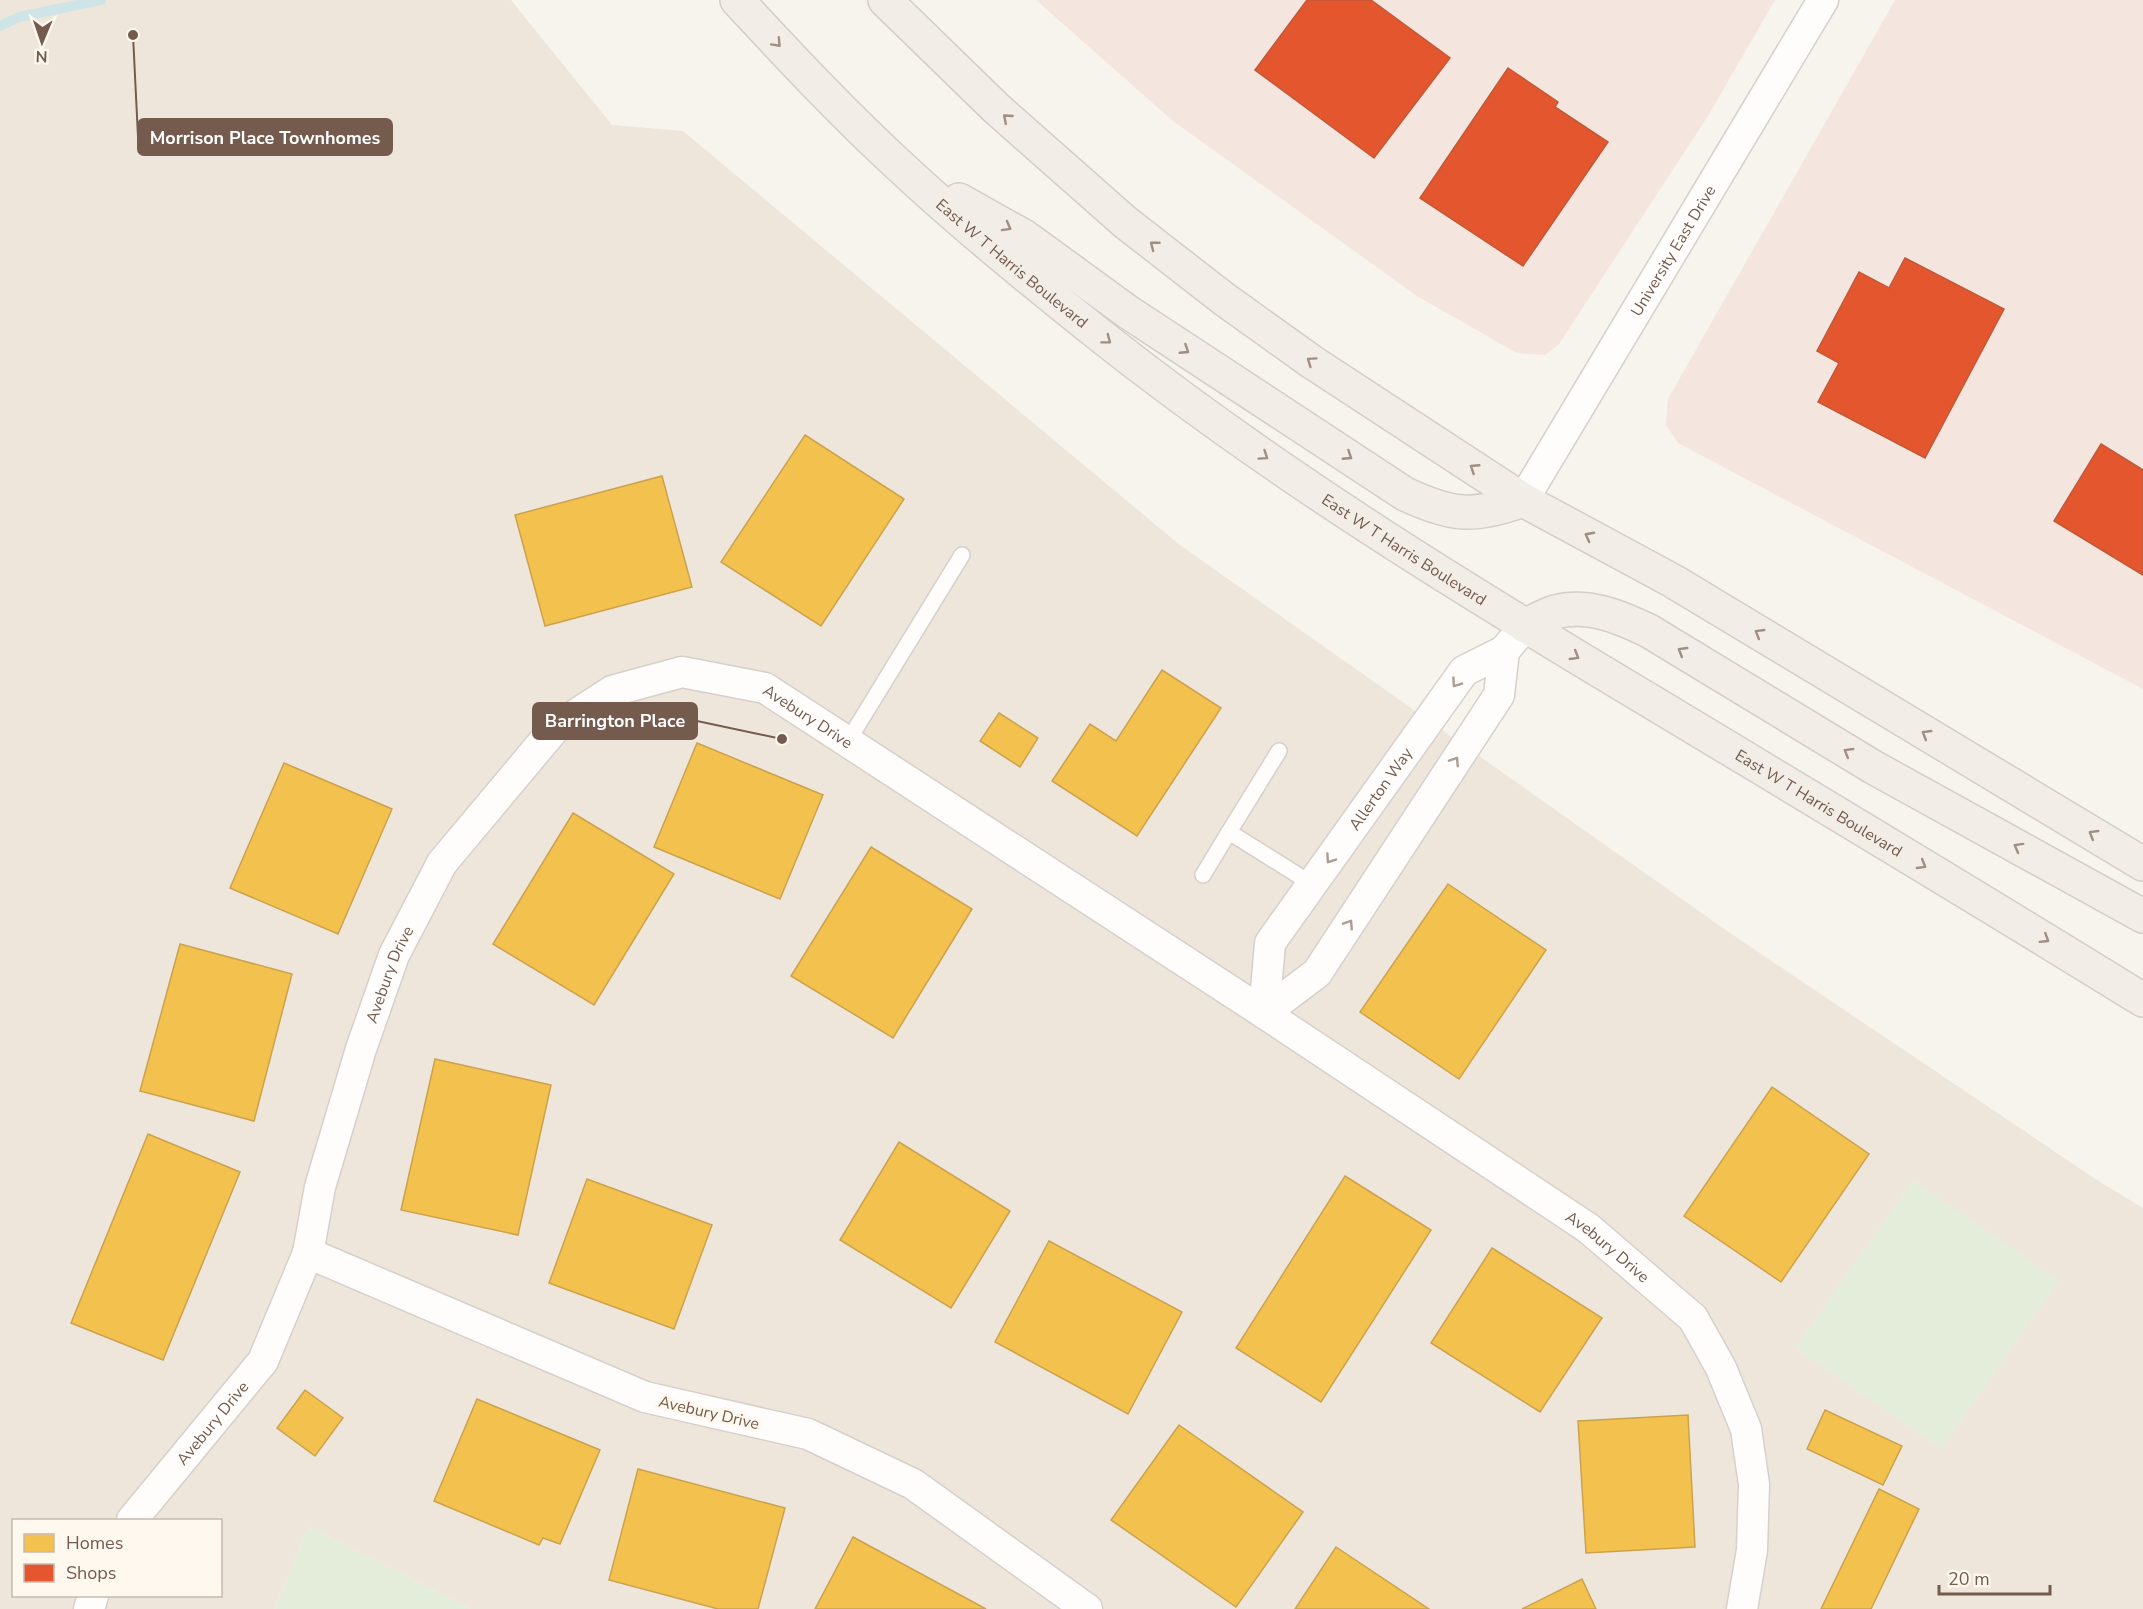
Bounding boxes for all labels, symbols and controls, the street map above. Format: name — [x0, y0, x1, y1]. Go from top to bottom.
north arrow — [12, 12, 72, 72]
one-way arrow — [770, 36, 781, 47]
text: N — [35, 45, 48, 67]
one-way arrow — [1003, 114, 1014, 125]
callout: Morrison Place Townhomes — [138, 119, 392, 155]
text: Morrison Place Townhomes — [150, 126, 380, 150]
street label: University East Drive — [1626, 181, 1721, 321]
street label: East W T Harris Boulevard — [931, 194, 1092, 333]
one-way arrow — [1001, 220, 1012, 231]
one-way arrow — [1150, 241, 1161, 252]
one-way arrow — [1100, 333, 1111, 344]
one-way arrow — [1179, 342, 1189, 354]
one-way arrow — [1307, 357, 1318, 368]
one-way arrow — [1257, 449, 1268, 460]
one-way arrow — [1342, 449, 1352, 461]
one-way arrow — [1470, 464, 1480, 476]
street label: East W T Harris Boulevard — [1317, 489, 1490, 611]
one-way arrow — [1585, 532, 1596, 543]
one-way arrow — [1755, 629, 1765, 640]
one-way arrow — [1678, 646, 1688, 658]
one-way arrow — [1569, 648, 1579, 660]
one-way arrow — [1452, 676, 1463, 687]
street label: Avebury Drive — [758, 680, 857, 754]
callout: Barrington Place — [533, 703, 697, 739]
text: Barrington Place — [545, 709, 685, 733]
one-way arrow — [1922, 729, 1932, 741]
street label: Allerton Way — [1344, 743, 1418, 835]
street label: East W T Harris Boulevard — [1731, 745, 1906, 862]
one-way arrow — [1844, 748, 1854, 759]
one-way arrow — [1448, 756, 1459, 767]
one-way arrow — [2089, 830, 2099, 841]
one-way arrow — [2014, 843, 2024, 854]
one-way arrow — [1326, 852, 1337, 863]
one-way arrow — [1916, 857, 1926, 869]
one-way arrow — [1341, 920, 1353, 930]
street label: Avebury Drive — [361, 922, 419, 1026]
one-way arrow — [2039, 932, 2049, 944]
street label: Avebury Drive — [1561, 1206, 1654, 1288]
street label: Avebury Drive — [172, 1377, 254, 1470]
street label: Avebury Drive — [656, 1391, 761, 1435]
legend — [12, 1519, 222, 1597]
text: Homes — [66, 1531, 123, 1555]
scale bar — [1939, 1558, 2050, 1596]
text: Shops — [66, 1561, 116, 1585]
text: 20 m — [1948, 1567, 1990, 1591]

